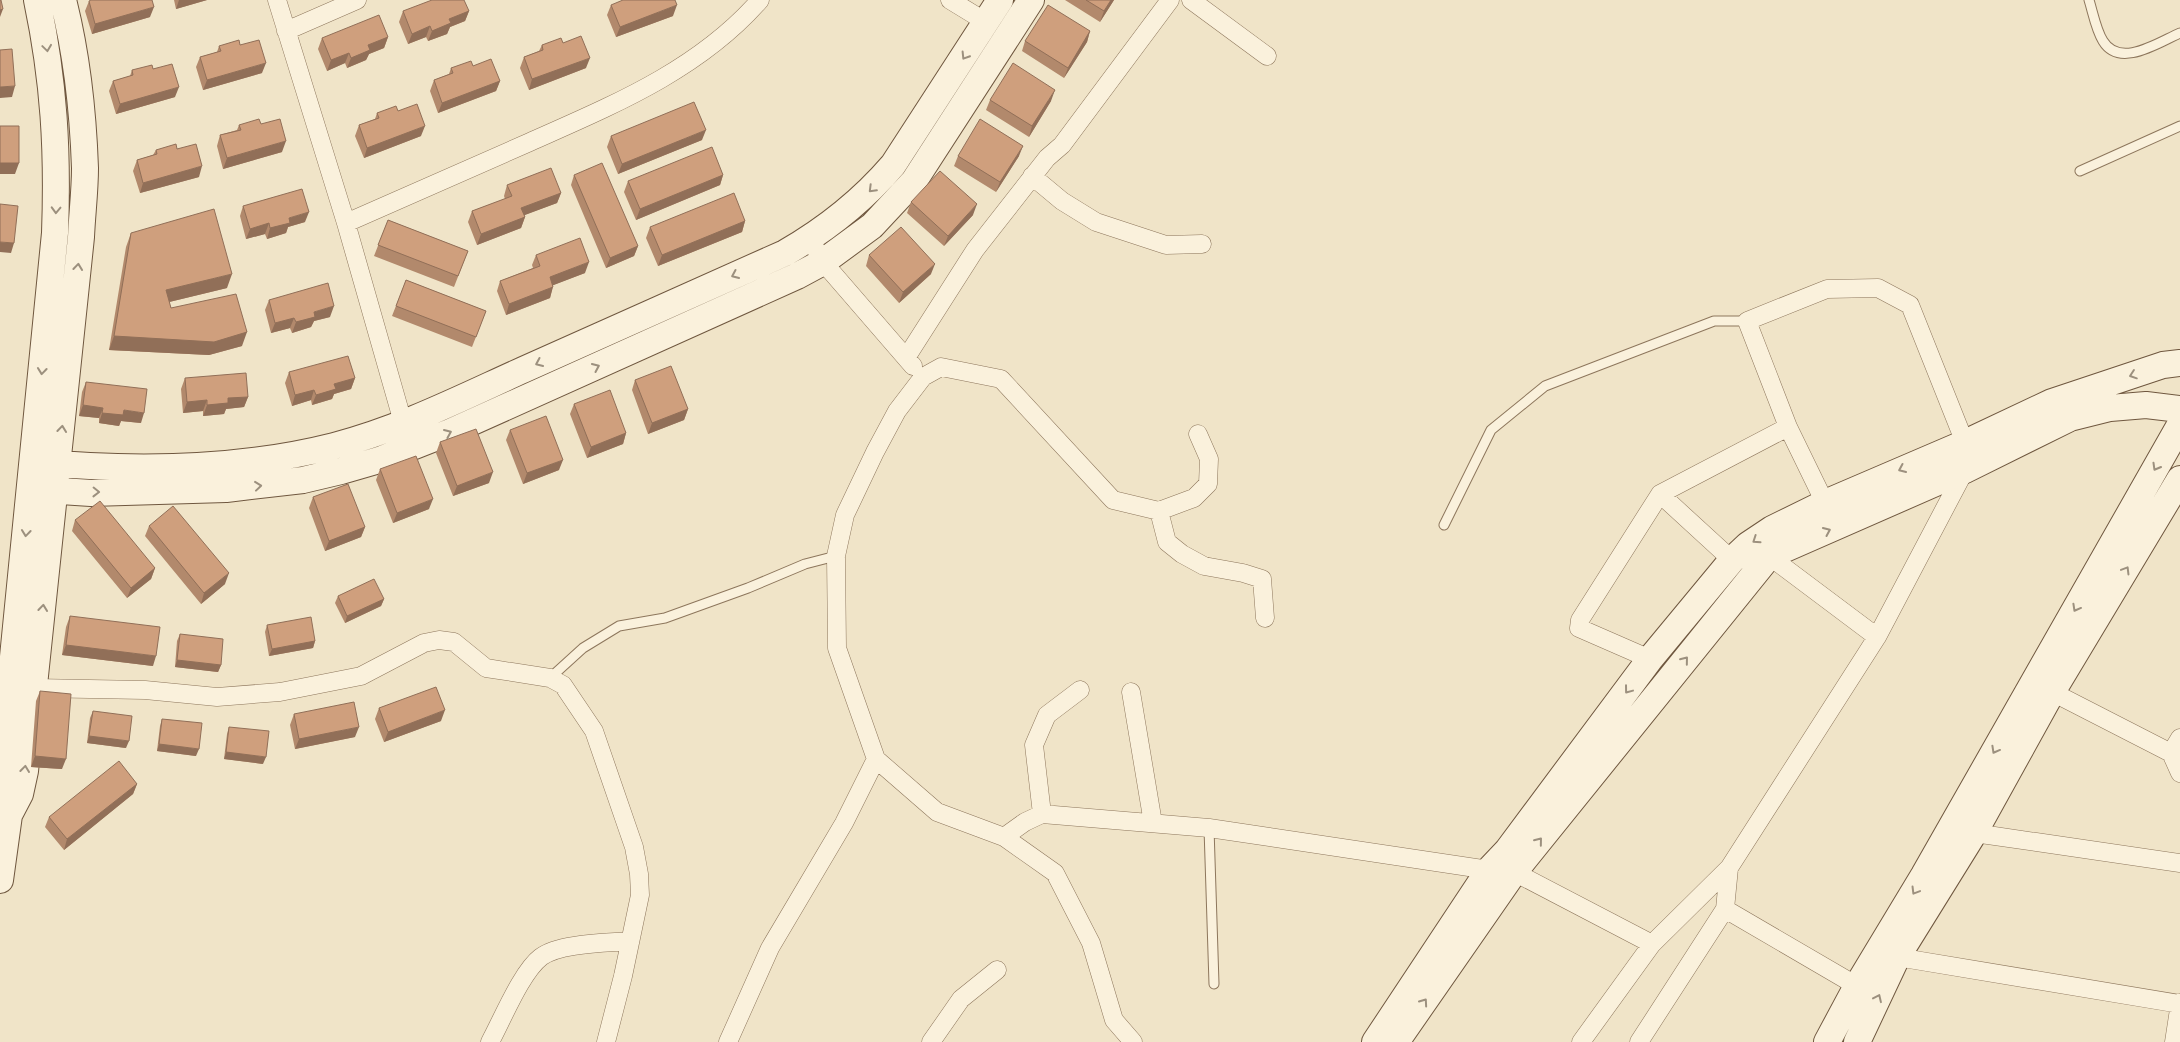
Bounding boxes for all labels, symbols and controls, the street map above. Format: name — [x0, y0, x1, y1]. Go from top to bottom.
one-way arrow — [41, 43, 51, 52]
one-way arrow — [961, 51, 971, 60]
one-way arrow — [869, 183, 878, 192]
one-way arrow — [51, 206, 61, 214]
one-way arrow — [72, 263, 83, 271]
one-way arrow — [731, 268, 740, 279]
one-way arrow — [535, 356, 544, 367]
one-way arrow — [591, 362, 600, 373]
one-way arrow — [36, 368, 47, 376]
one-way arrow — [2129, 369, 2138, 379]
one-way arrow — [56, 425, 67, 433]
one-way arrow — [443, 429, 452, 439]
one-way arrow — [2152, 462, 2162, 471]
one-way arrow — [1898, 463, 1907, 474]
one-way arrow — [255, 481, 263, 492]
one-way arrow — [92, 487, 100, 498]
one-way arrow — [1822, 526, 1831, 537]
one-way arrow — [20, 530, 31, 538]
one-way arrow — [1752, 534, 1761, 543]
one-way arrow — [2119, 566, 2129, 575]
one-way arrow — [2072, 603, 2082, 612]
one-way arrow — [37, 604, 48, 612]
one-way arrow — [1679, 657, 1687, 666]
one-way arrow — [1624, 684, 1634, 693]
one-way arrow — [1991, 744, 2001, 753]
one-way arrow — [19, 765, 30, 773]
one-way arrow — [1534, 838, 1543, 847]
one-way arrow — [1911, 885, 1921, 894]
one-way arrow — [1872, 994, 1882, 1003]
one-way arrow — [1418, 998, 1427, 1008]

